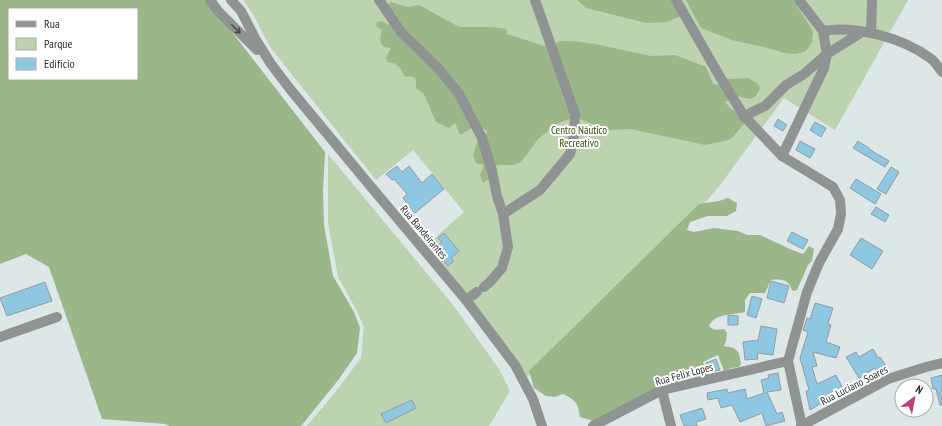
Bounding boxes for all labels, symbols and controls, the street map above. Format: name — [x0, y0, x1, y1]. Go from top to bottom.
legend — [8, 8, 138, 80]
text: Rua — [44, 16, 60, 31]
one-way arrow — [232, 24, 241, 34]
text: Parque — [44, 36, 73, 51]
text: Edifício — [44, 56, 75, 71]
park label: Centro Náutico Recreativo — [551, 123, 607, 150]
street label: Rua Bandeirantes — [397, 202, 451, 262]
street label: Rua Felix Lopes — [654, 359, 715, 388]
street label: Rua Luciano Soares — [818, 362, 890, 408]
north arrow — [894, 378, 934, 418]
text: N — [913, 382, 926, 397]

